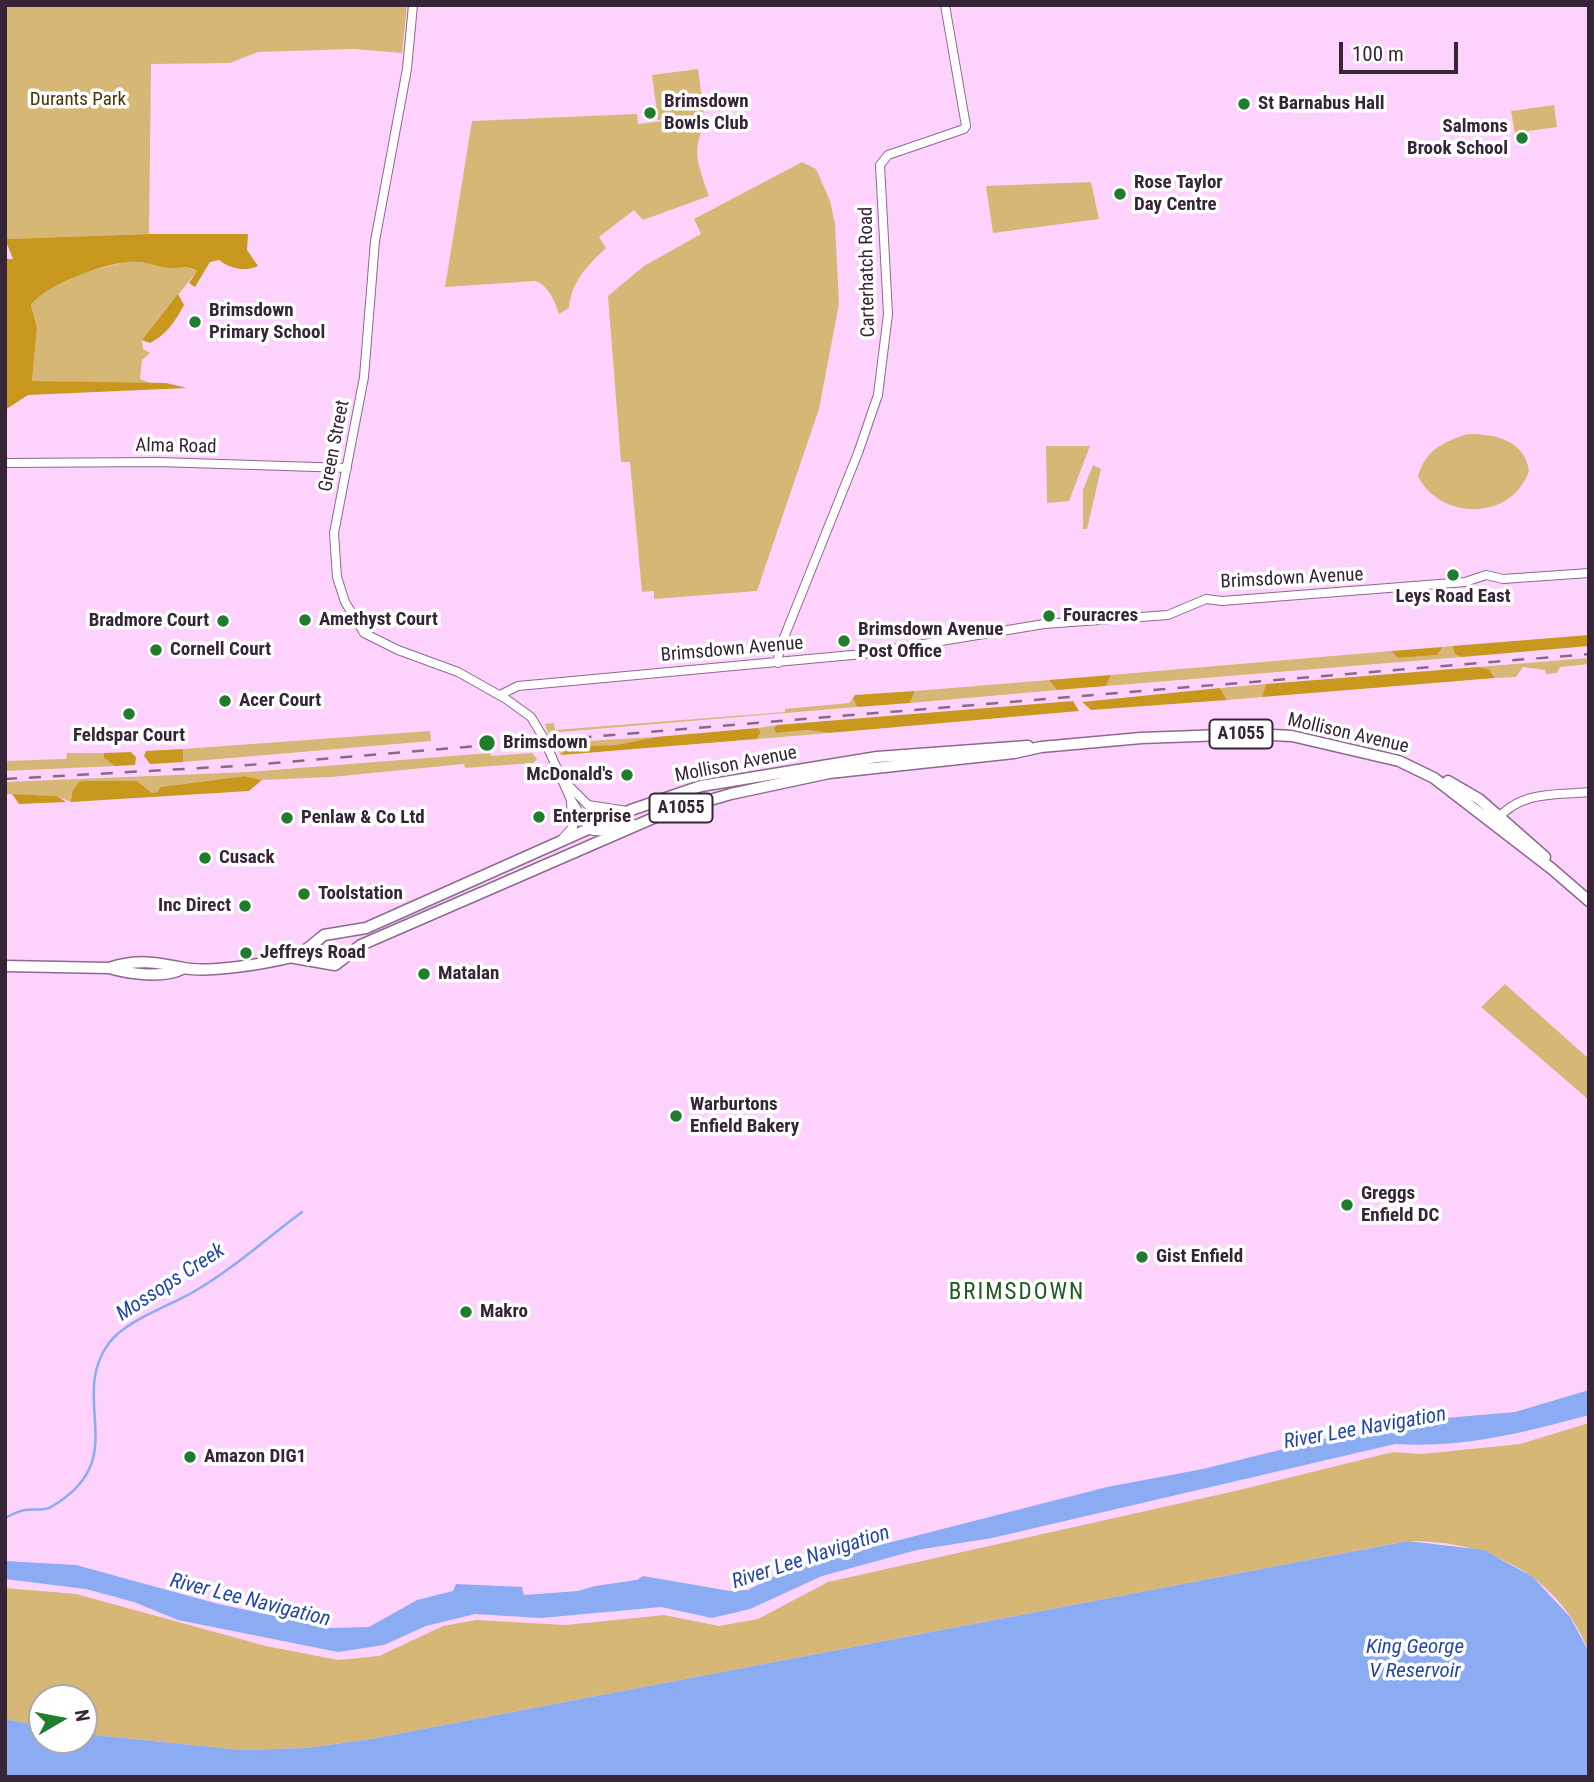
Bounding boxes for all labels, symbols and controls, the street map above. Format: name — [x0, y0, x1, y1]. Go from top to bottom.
scale bar — [1342, 28, 1461, 72]
text: 100 m — [1352, 42, 1404, 66]
park label: Durants Park — [30, 89, 126, 111]
place label: Brimsdown Bowls Club — [664, 91, 749, 135]
place label: St Barnabus Hall — [1258, 93, 1385, 115]
marker: St Barnabus Hall — [1236, 96, 1252, 112]
marker: Brimsdown Bowls Club — [642, 105, 658, 121]
place label: Salmons Brook School — [1407, 116, 1508, 160]
marker: Salmons Brook School — [1514, 130, 1530, 146]
place label: Rose Taylor Day Centre — [1134, 172, 1223, 216]
marker: Rose Taylor Day Centre — [1112, 186, 1128, 202]
street label: Carterhatch Road — [855, 206, 881, 338]
place label: Brimsdown Primary School — [209, 300, 325, 344]
marker: Brimsdown Primary School — [187, 314, 203, 330]
street label: Green Street — [315, 398, 355, 494]
street label: Alma Road — [135, 435, 217, 459]
street label: Brimsdown Avenue — [1220, 564, 1364, 594]
marker: Leys Road East — [1445, 567, 1461, 583]
place label: Leys Road East — [1396, 586, 1510, 608]
place label: Fouracres — [1063, 605, 1138, 627]
marker: Fouracres — [1041, 608, 1057, 624]
place label: Amethyst Court — [319, 609, 438, 631]
place label: Bradmore Court — [89, 610, 209, 632]
marker: Amethyst Court — [297, 612, 313, 628]
marker: Bradmore Court — [215, 613, 231, 629]
place label: Brimsdown Avenue Post Office — [858, 619, 1003, 663]
street label: Brimsdown Avenue — [660, 632, 804, 668]
marker: Brimsdown Avenue Post Office — [836, 633, 852, 649]
place label: Cornell Court — [170, 639, 271, 661]
marker: Cornell Court — [148, 642, 164, 658]
place label: Acer Court — [239, 690, 321, 712]
marker: Acer Court — [217, 693, 233, 709]
marker: Feldspar Court — [121, 706, 137, 722]
street label: Mollison Avenue — [1285, 709, 1411, 759]
road number: A1055 — [1210, 720, 1272, 748]
place label: Feldspar Court — [73, 725, 185, 747]
place label: Brimsdown — [503, 732, 588, 754]
marker: Brimsdown — [477, 733, 497, 753]
street label: Mollison Avenue — [673, 742, 799, 788]
place label: McDonald's — [526, 764, 613, 786]
marker: McDonald's — [619, 767, 635, 783]
road number: A1055 — [650, 794, 712, 822]
place label: Enterprise — [553, 806, 631, 828]
place label: Penlaw & Co Ltd — [301, 807, 425, 829]
marker: Enterprise — [531, 809, 547, 825]
marker: Penlaw & Co Ltd — [279, 810, 295, 826]
place label: Cusack — [219, 847, 275, 869]
marker: Cusack — [197, 850, 213, 866]
place label: Toolstation — [318, 883, 403, 905]
marker: Toolstation — [296, 886, 312, 902]
place label: Inc Direct — [158, 895, 231, 917]
marker: Inc Direct — [237, 898, 253, 914]
place label: Jeffreys Road — [260, 942, 366, 964]
marker: Jeffreys Road — [238, 945, 254, 961]
place label: Matalan — [438, 963, 499, 985]
marker: Matalan — [416, 966, 432, 982]
place label: Warburtons Enfield Bakery — [690, 1094, 799, 1138]
marker: Warburtons Enfield Bakery — [668, 1108, 684, 1124]
place label: Greggs Enfield DC — [1361, 1183, 1439, 1227]
marker: Greggs Enfield DC — [1339, 1197, 1355, 1213]
water label: Mossops Creek — [112, 1239, 230, 1327]
place label: Gist Enfield — [1156, 1246, 1243, 1268]
marker: Gist Enfield — [1134, 1249, 1150, 1265]
district label: BRIMSDOWN — [950, 1279, 1084, 1307]
place label: Makro — [480, 1301, 528, 1323]
marker: Makro — [458, 1304, 474, 1320]
water label: River Lee Navigation — [1282, 1402, 1448, 1456]
place label: Amazon DIG1 — [204, 1446, 306, 1468]
marker: Amazon DIG1 — [182, 1449, 198, 1465]
water label: River Lee Navigation — [729, 1521, 893, 1595]
water label: River Lee Navigation — [167, 1569, 333, 1633]
water label: King George V Reservoir — [1366, 1635, 1464, 1685]
north arrow — [28, 1684, 98, 1754]
text: N — [70, 1708, 95, 1723]

